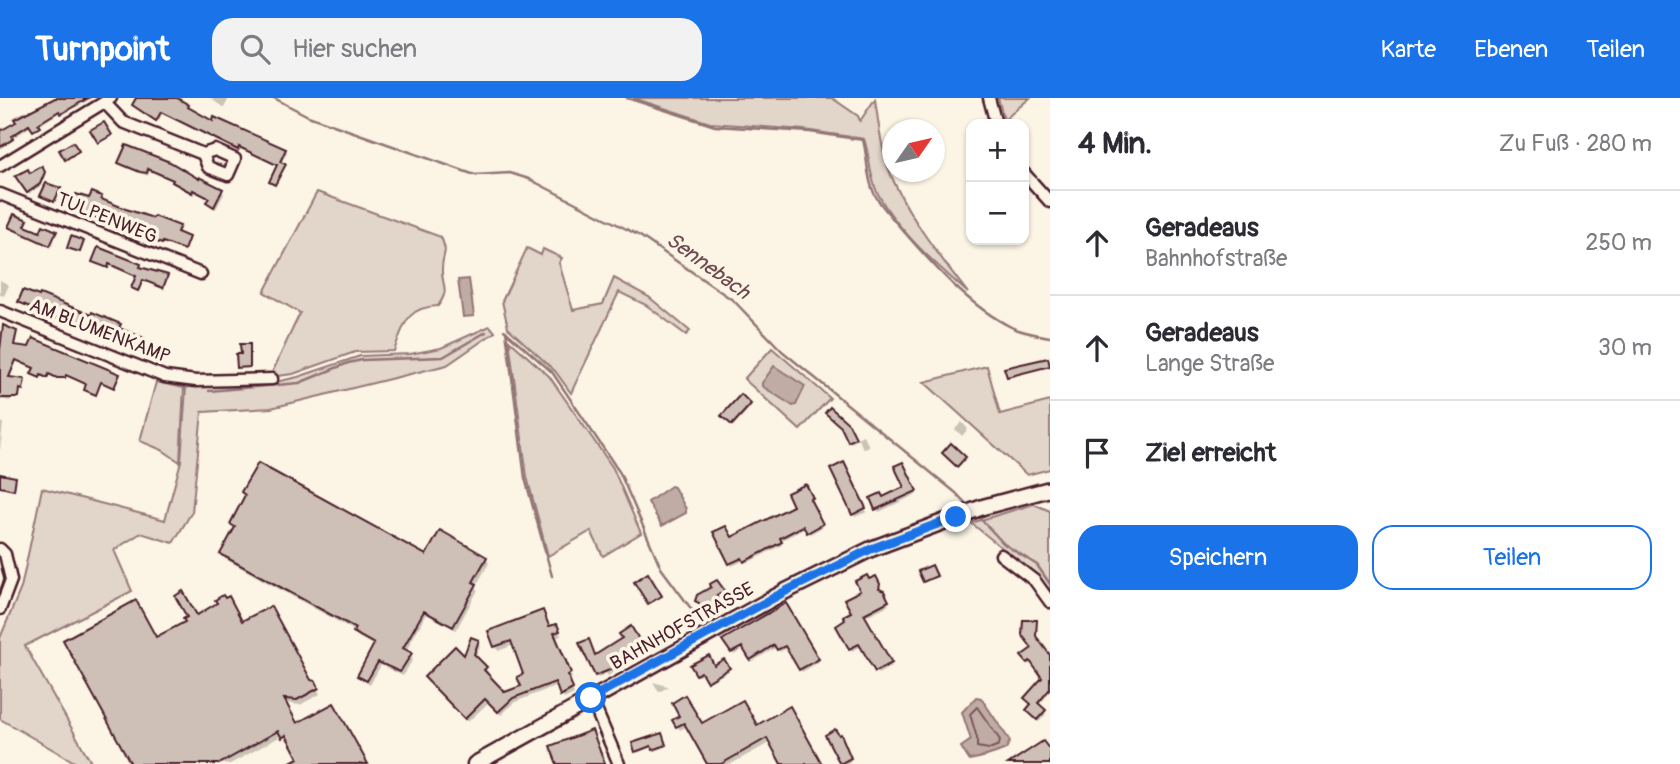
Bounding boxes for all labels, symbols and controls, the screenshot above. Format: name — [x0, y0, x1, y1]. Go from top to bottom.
search box — [212, 18, 702, 81]
text: Turnpoint — [35, 29, 170, 70]
icon: search — [236, 30, 274, 68]
text: Hier suchen — [292, 33, 417, 65]
text: Karte — [1381, 35, 1436, 64]
text: Ebenen — [1474, 35, 1548, 64]
text: Teilen — [1586, 35, 1645, 64]
north arrow — [882, 119, 945, 182]
map controls — [966, 119, 1029, 245]
button: + — [966, 119, 1029, 182]
text: 4 Min. — [1078, 125, 1152, 162]
text: Zu Fuß · 280 m — [1499, 129, 1652, 158]
button: − — [966, 182, 1029, 245]
street label: TULPENWEG — [53, 187, 161, 249]
text: Geradeaus — [1145, 212, 1259, 244]
icon: ahead — [1078, 224, 1116, 262]
water label: Sennebach — [661, 227, 756, 306]
text: 250 m — [1586, 228, 1652, 257]
text: Bahnhofstraße — [1145, 244, 1287, 273]
street label: AM BLUMENKAMP — [26, 293, 174, 369]
text: Geradeaus — [1145, 317, 1259, 349]
icon: ahead — [1078, 329, 1116, 367]
text: 30 m — [1598, 333, 1652, 362]
text: Lange Straße — [1145, 349, 1274, 378]
icon: arrive — [1078, 434, 1116, 472]
text: Ziel erreicht — [1145, 437, 1276, 469]
route end — [940, 501, 971, 532]
button: Speichern — [1078, 525, 1358, 590]
button: Teilen — [1372, 525, 1652, 590]
street label: BAHNHOFSTRASSE — [606, 577, 758, 675]
route start — [575, 682, 606, 713]

